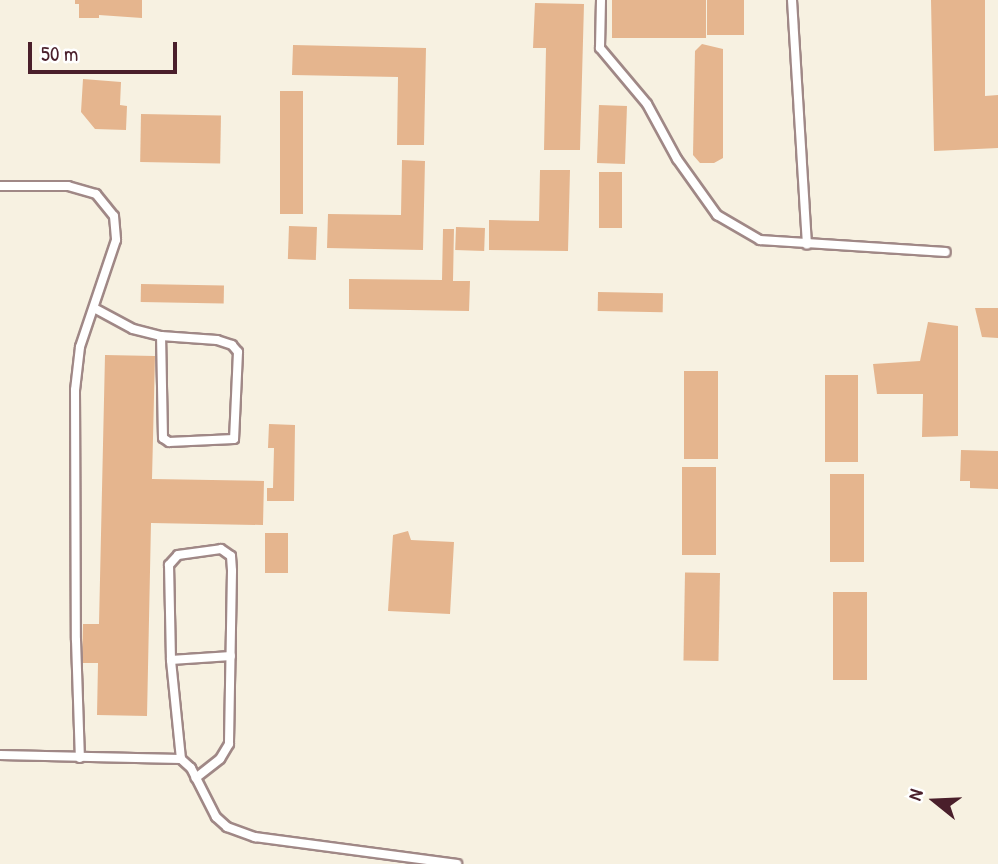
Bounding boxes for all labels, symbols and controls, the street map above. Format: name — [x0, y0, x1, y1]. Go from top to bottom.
scale bar — [32, 28, 180, 72]
text: 50 m — [41, 39, 78, 68]
north arrow — [900, 766, 970, 836]
text: N — [901, 786, 929, 803]

